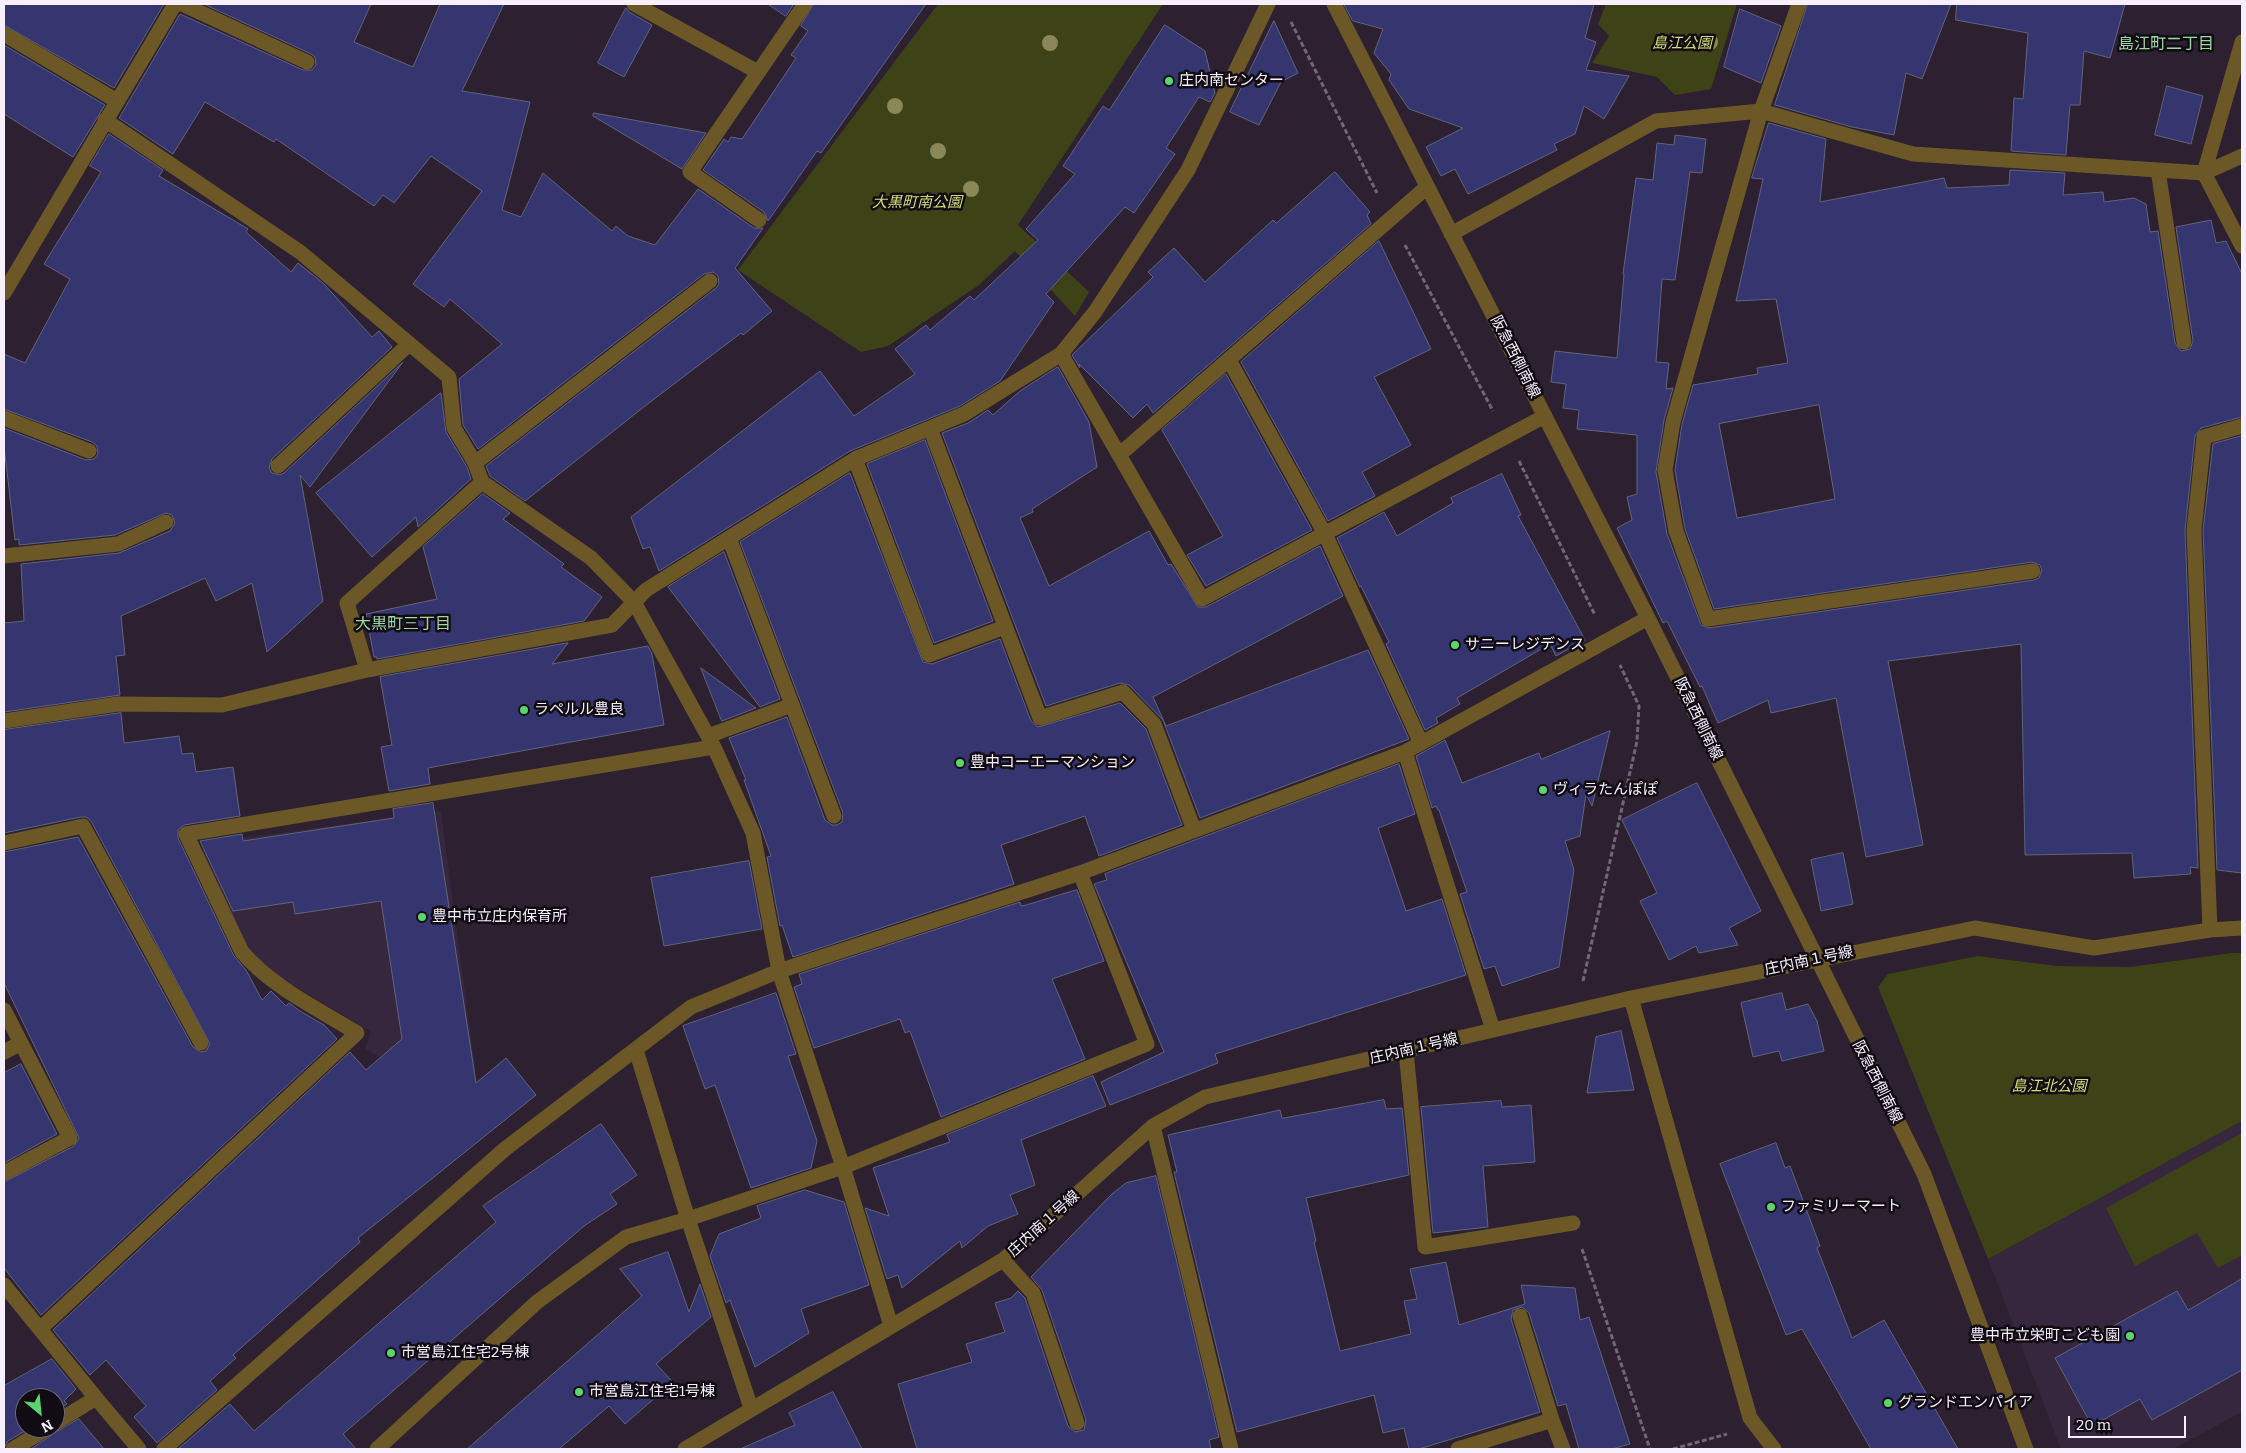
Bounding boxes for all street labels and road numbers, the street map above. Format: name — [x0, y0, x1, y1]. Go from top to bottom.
street label: 阪急西側南線 — [1487, 313, 1543, 401]
street label: 阪急西側南線 — [1670, 675, 1726, 763]
street label: 庄内南１号線 — [1763, 943, 1855, 979]
street label: 庄内南１号線 — [1368, 1030, 1460, 1068]
street label: 阪急西側南線 — [1849, 1038, 1905, 1126]
street label: 庄内南１号線 — [1005, 1187, 1083, 1261]

